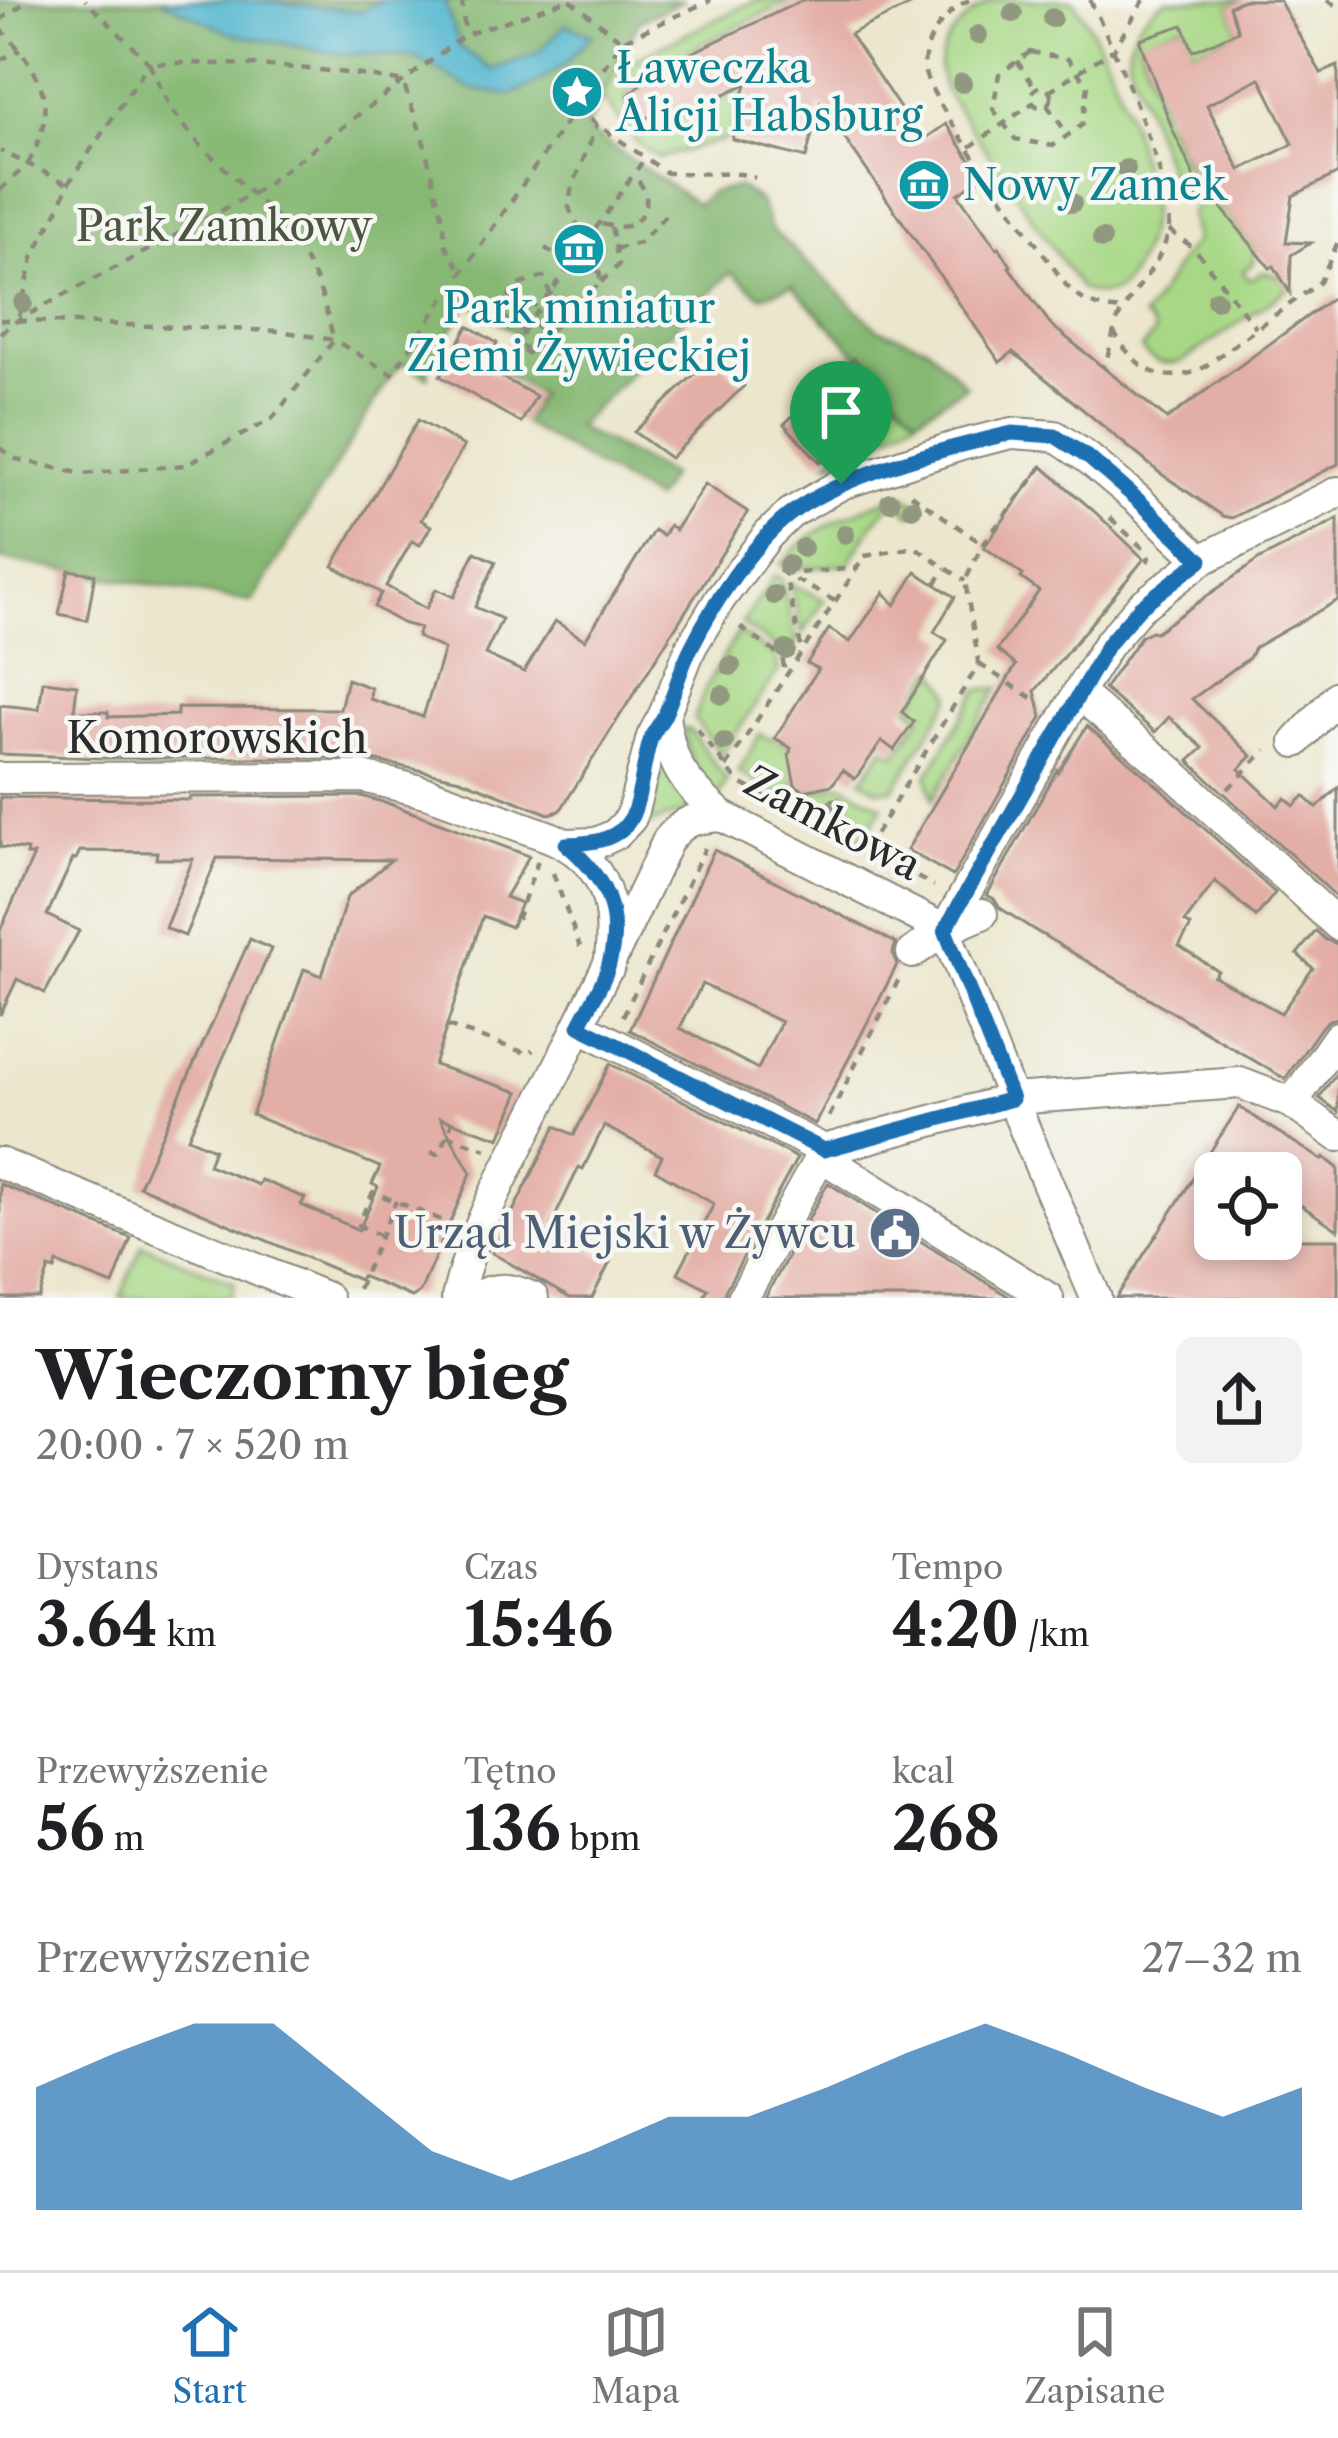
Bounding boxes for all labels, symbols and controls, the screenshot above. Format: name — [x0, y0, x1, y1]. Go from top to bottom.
place label: Ławeczka Alicji Habsburg — [615, 42, 924, 142]
place icon: Ławeczka Alicji Habsburg — [549, 64, 605, 120]
museum icon: Nowy Zamek — [896, 157, 952, 213]
place label: Nowy Zamek — [963, 159, 1228, 211]
park label: Park Zamkowy — [76, 200, 373, 252]
museum icon: Park miniatur Ziemi Żywieckiej — [551, 221, 607, 277]
place label: Park miniatur Ziemi Żywieckiej — [407, 282, 751, 382]
pin — [790, 361, 892, 484]
icon: arrive — [808, 379, 874, 445]
street label: Komorowskich — [66, 712, 368, 764]
street label: Zamkowa — [736, 755, 931, 892]
map controls — [1194, 1152, 1302, 1260]
button: locate — [1194, 1152, 1302, 1260]
public building icon: Urząd Miejski w Żywcu — [867, 1205, 923, 1261]
place label: Urząd Miejski w Żywcu — [394, 1207, 856, 1259]
text: Wieczorny bieg — [36, 1335, 568, 1416]
button: share — [1176, 1337, 1302, 1463]
text: 20:00 · 7 × 520 m — [36, 1421, 349, 1469]
text: Dystans — [36, 1547, 159, 1588]
text: Czas — [464, 1547, 538, 1588]
text: Tempo — [892, 1547, 1003, 1588]
text: 3.64 — [36, 1588, 158, 1662]
text: 15:46 — [464, 1588, 613, 1662]
text: 4:20 — [892, 1588, 1019, 1662]
text: km — [158, 1614, 217, 1655]
text: /km — [1019, 1614, 1090, 1655]
text: Przewyższenie — [36, 1751, 268, 1792]
text: Tętno — [464, 1751, 557, 1792]
text: kcal — [892, 1751, 954, 1792]
text: 56 — [36, 1792, 105, 1866]
text: 136 — [464, 1792, 561, 1866]
text: 268 — [892, 1792, 1000, 1866]
text: m — [105, 1818, 145, 1859]
text: bpm — [561, 1818, 641, 1859]
text: Przewyższenie — [36, 1934, 311, 1982]
text: 27–32 m — [1142, 1934, 1302, 1982]
tab: Start — [172, 2299, 247, 2412]
tab: Mapa — [592, 2299, 680, 2412]
tab: Zapisane — [1025, 2299, 1166, 2412]

